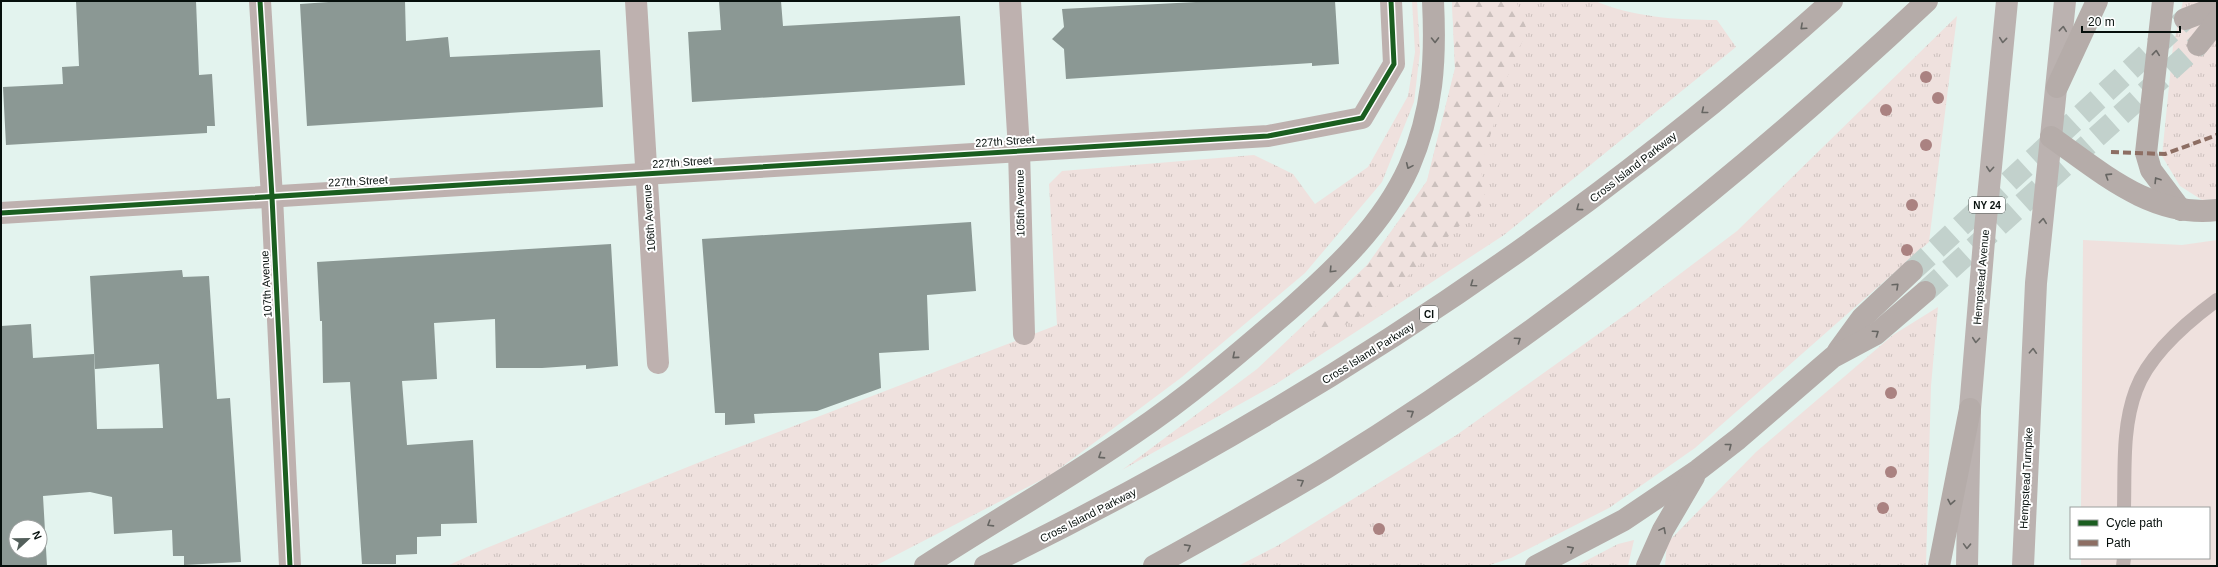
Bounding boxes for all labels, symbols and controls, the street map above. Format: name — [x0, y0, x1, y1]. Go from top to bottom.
scale bar — [2082, 8, 2180, 34]
text: 20 m — [2088, 15, 2115, 29]
one-way arrow — [1800, 22, 1808, 30]
one-way arrow — [2058, 26, 2067, 32]
one-way arrow — [1430, 37, 1439, 43]
one-way arrow — [1999, 37, 2008, 43]
one-way arrow — [2151, 50, 2160, 56]
one-way arrow — [1701, 107, 1708, 114]
street label: Cross Island Parkway — [1587, 129, 1679, 204]
street label: 227th Street — [975, 133, 1035, 149]
street label: 227th Street — [652, 154, 712, 170]
one-way arrow — [1406, 162, 1414, 169]
one-way arrow — [1986, 166, 1995, 172]
street label: 105th Avenue — [1013, 169, 1027, 237]
street label: 227th Street — [328, 173, 388, 189]
one-way arrow — [2105, 174, 2112, 181]
one-way arrow — [2154, 177, 2161, 184]
street label: 106th Avenue — [641, 184, 657, 252]
road number: NY 24 — [1969, 197, 2005, 213]
one-way arrow — [1577, 204, 1584, 211]
one-way arrow — [2038, 218, 2047, 224]
street label: Hempstead Avenue — [1971, 229, 1991, 325]
street label: 107th Avenue — [258, 250, 274, 318]
one-way arrow — [1329, 265, 1337, 273]
one-way arrow — [1471, 279, 1478, 286]
one-way arrow — [1891, 283, 1899, 291]
road number: CI — [1420, 306, 1438, 322]
street label: Cross Island Parkway — [1320, 319, 1417, 386]
one-way arrow — [1871, 331, 1878, 338]
one-way arrow — [1971, 337, 1980, 344]
one-way arrow — [1514, 338, 1521, 345]
one-way arrow — [2028, 348, 2037, 354]
one-way arrow — [1232, 352, 1240, 359]
one-way arrow — [1407, 410, 1414, 418]
street label: Hempstead Turnpike — [2017, 427, 2035, 529]
one-way arrow — [1725, 444, 1732, 451]
one-way arrow — [1098, 451, 1105, 458]
one-way arrow — [1297, 480, 1304, 487]
street label: Cross Island Parkway — [1038, 485, 1139, 544]
one-way arrow — [1948, 499, 1956, 505]
legend — [2070, 507, 2210, 559]
text: Cycle path — [2106, 516, 2163, 530]
north arrow — [8, 519, 48, 559]
one-way arrow — [987, 519, 994, 526]
one-way arrow — [1658, 527, 1665, 535]
text: N — [30, 529, 44, 541]
text: Path — [2106, 536, 2131, 550]
one-way arrow — [1963, 543, 1972, 549]
one-way arrow — [1184, 545, 1192, 552]
one-way arrow — [1566, 546, 1574, 553]

